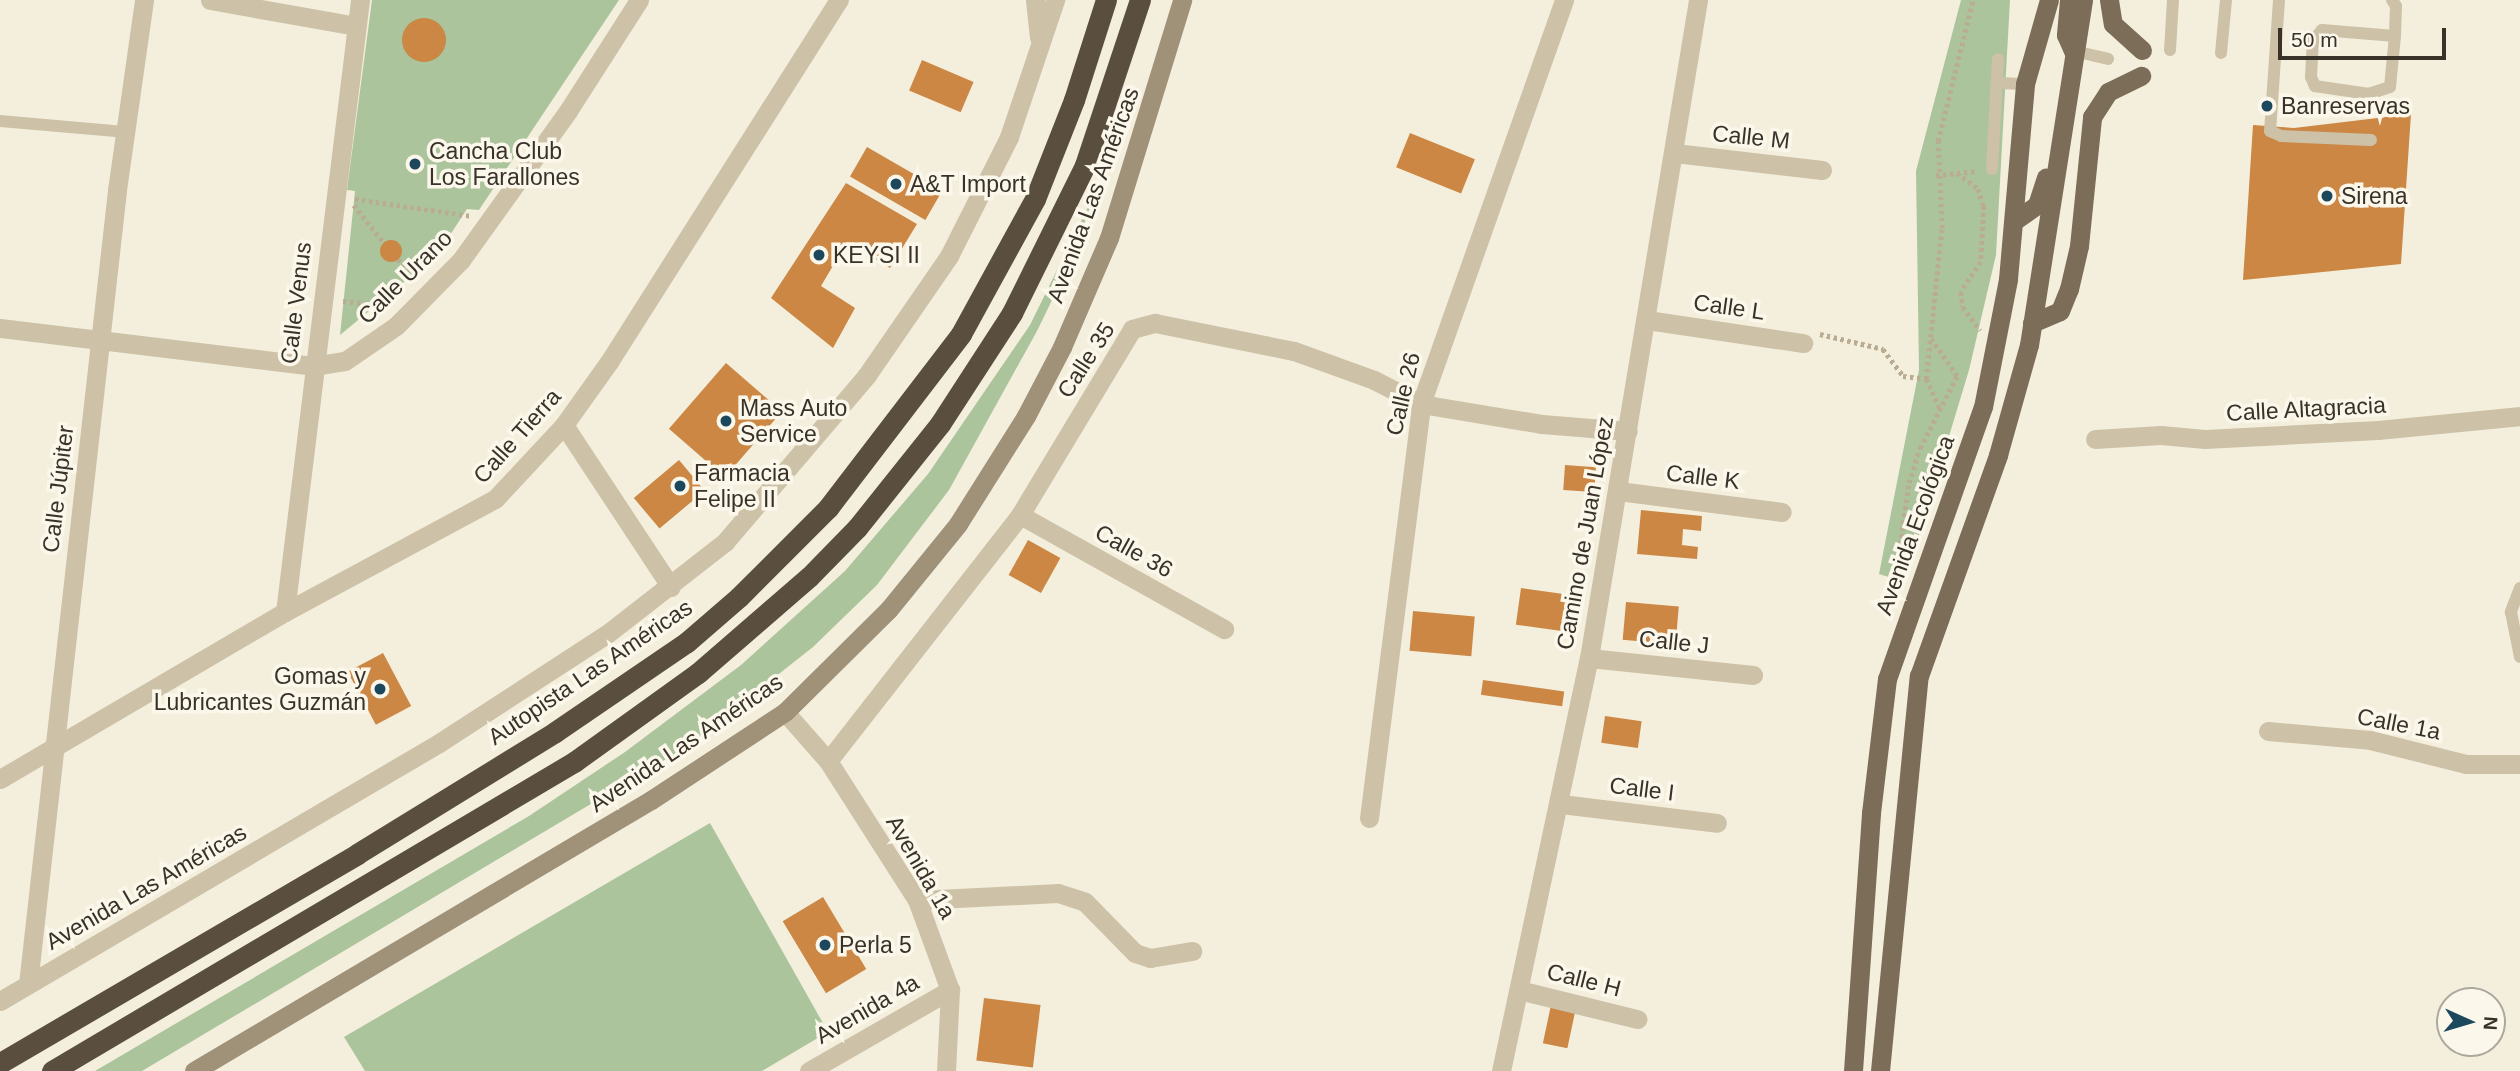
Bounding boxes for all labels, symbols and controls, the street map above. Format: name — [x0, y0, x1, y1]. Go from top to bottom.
scale bar — [2282, 14, 2450, 58]
text: 50 m — [2291, 28, 2338, 51]
street label: Avenida Las Américas — [1041, 83, 1145, 307]
place label: Banreservas — [2281, 92, 2410, 120]
marker: Banreservas — [2259, 98, 2275, 114]
street label: Calle M — [1711, 119, 1791, 155]
place label: Cancha Club Los Farallones — [429, 137, 580, 191]
marker: Cancha Club Los Farallones — [407, 156, 423, 172]
place label: A&T Import — [910, 170, 1026, 198]
marker: A&T Import — [888, 176, 904, 192]
place label: Sirena — [2341, 182, 2407, 210]
marker: Sirena — [2319, 188, 2335, 204]
street label: Calle Urano — [352, 224, 458, 330]
street label: Calle Venus — [275, 240, 317, 366]
place label: KEYSI II — [833, 241, 920, 269]
marker: KEYSI II — [811, 247, 827, 263]
street label: Calle L — [1692, 288, 1766, 326]
street label: Calle 35 — [1051, 317, 1121, 403]
street label: Calle 26 — [1380, 350, 1426, 438]
street label: Calle Tierra — [467, 383, 567, 489]
street label: Calle Altagracia — [2225, 391, 2387, 427]
place label: Mass Auto Service — [740, 394, 849, 448]
marker: Mass Auto Service — [718, 413, 734, 429]
street label: Camino de Juan López — [1551, 414, 1619, 652]
street label: Calle Júpiter — [37, 424, 79, 554]
street label: Avenida Ecológica — [1870, 432, 1960, 618]
place label: Farmacia Felipe II — [694, 459, 790, 513]
street label: Calle K — [1665, 459, 1741, 495]
marker: Farmacia Felipe II — [672, 478, 688, 494]
street label: Calle 36 — [1090, 518, 1178, 584]
street label: Autopista Las Américas — [482, 593, 698, 751]
street label: Calle J — [1638, 625, 1710, 659]
place label: Gomas y Lubricantes Guzmán — [154, 662, 366, 716]
street label: Avenida Las Américas — [584, 668, 788, 818]
marker: Gomas y Lubricantes Guzmán — [372, 681, 388, 697]
street label: Calle 1a — [2355, 702, 2443, 746]
street label: Calle I — [1608, 771, 1676, 807]
street label: Avenida 1a — [880, 810, 962, 924]
street label: Avenida Las Américas — [40, 818, 252, 956]
place label: Perla 5 — [839, 931, 912, 959]
marker: Perla 5 — [817, 937, 833, 953]
street label: Calle H — [1544, 957, 1624, 1003]
street label: Avenida 4a — [810, 968, 924, 1050]
north arrow — [2436, 987, 2506, 1057]
text: N — [2479, 1016, 2501, 1031]

